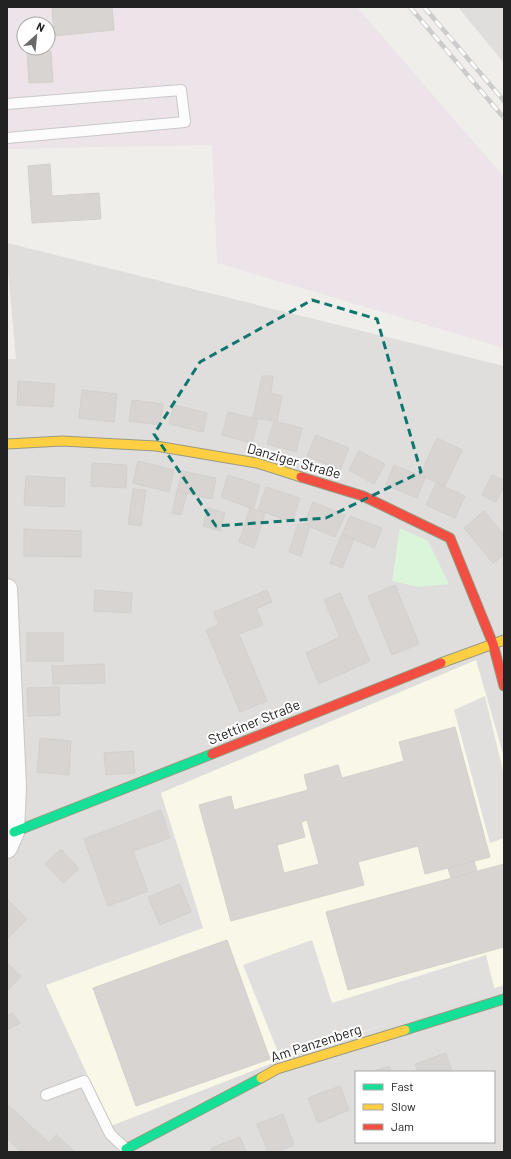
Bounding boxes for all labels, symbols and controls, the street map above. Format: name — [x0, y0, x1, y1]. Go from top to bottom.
north arrow — [16, 16, 56, 56]
text: N — [35, 19, 47, 34]
street label: Danziger Straße — [245, 439, 343, 482]
street label: Stettiner Straße — [205, 695, 302, 748]
street label: Am Panzenberg — [268, 1020, 363, 1065]
legend — [355, 1071, 495, 1143]
text: Fast — [391, 1079, 414, 1093]
text: Slow — [391, 1099, 416, 1113]
text: Jam — [391, 1119, 414, 1133]

